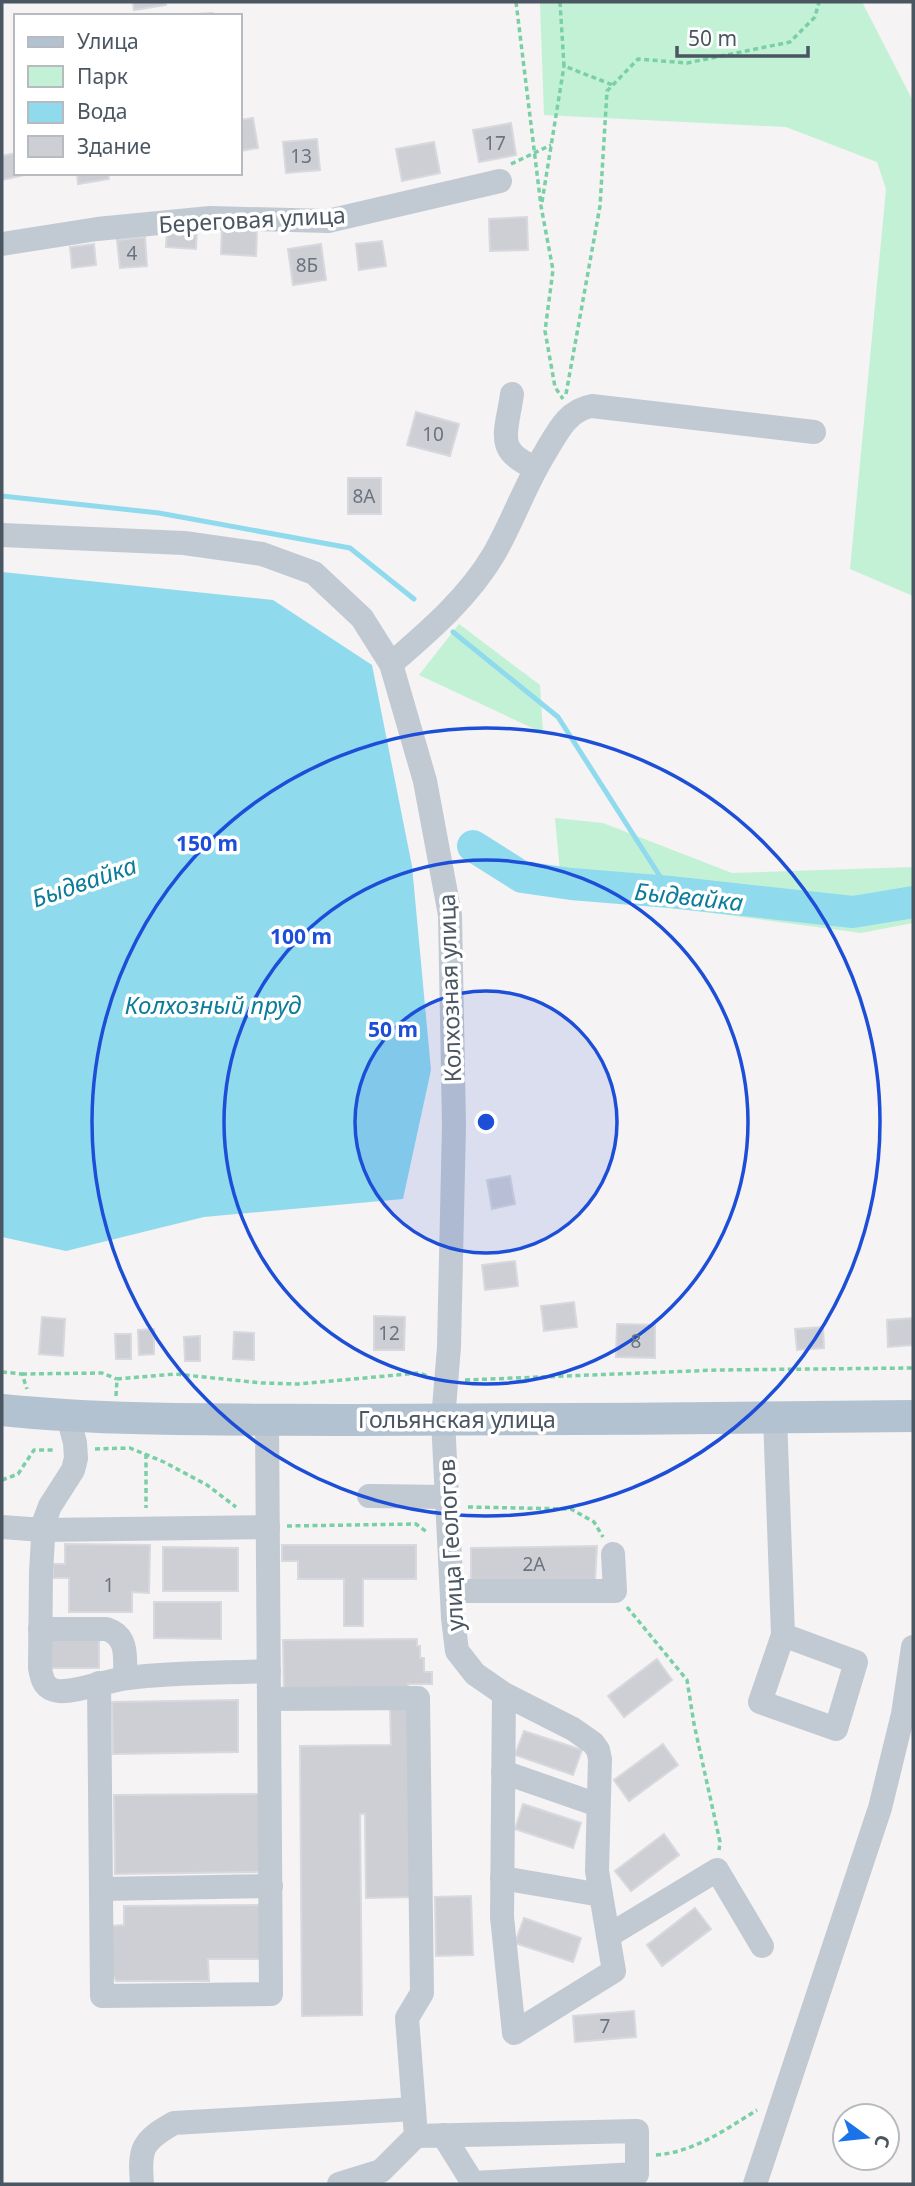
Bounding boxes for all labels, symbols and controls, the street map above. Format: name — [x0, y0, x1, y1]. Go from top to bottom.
legend — [14, 14, 242, 175]
scale bar — [677, 14, 808, 58]
text: 50 m — [688, 24, 737, 52]
text: Улица — [77, 27, 139, 55]
text: Парк — [77, 62, 128, 90]
text: Вода — [77, 97, 127, 125]
house number: 17 — [484, 130, 506, 156]
text: Здание — [77, 132, 151, 160]
house number: 13 — [290, 143, 312, 169]
street label: Береговая улица — [158, 198, 346, 240]
house number: 4 — [127, 240, 138, 266]
house number: 8Б — [296, 252, 318, 278]
house number: 10 — [422, 421, 444, 447]
house number: 8А — [353, 483, 376, 509]
text: 150 m — [176, 829, 238, 857]
water label: Быдвайка — [27, 848, 141, 914]
water label: Быдвайка — [633, 874, 745, 918]
street label: Колхозная улица — [430, 893, 468, 1083]
text: 100 m — [270, 922, 332, 950]
water label: Колхозный пруд — [125, 988, 301, 1021]
text: 50 m — [368, 1015, 418, 1043]
centre of rings — [474, 1110, 498, 1134]
house number: 12 — [378, 1320, 400, 1346]
house number: 8 — [631, 1328, 641, 1354]
street label: Гольянская улица — [358, 1403, 556, 1435]
street label: улица Геологов — [430, 1458, 470, 1632]
house number: 2А — [523, 1551, 546, 1577]
house number: 1 — [104, 1572, 114, 1598]
house number: 7 — [600, 2013, 610, 2039]
north arrow — [831, 2102, 901, 2172]
text: С — [868, 2132, 897, 2151]

